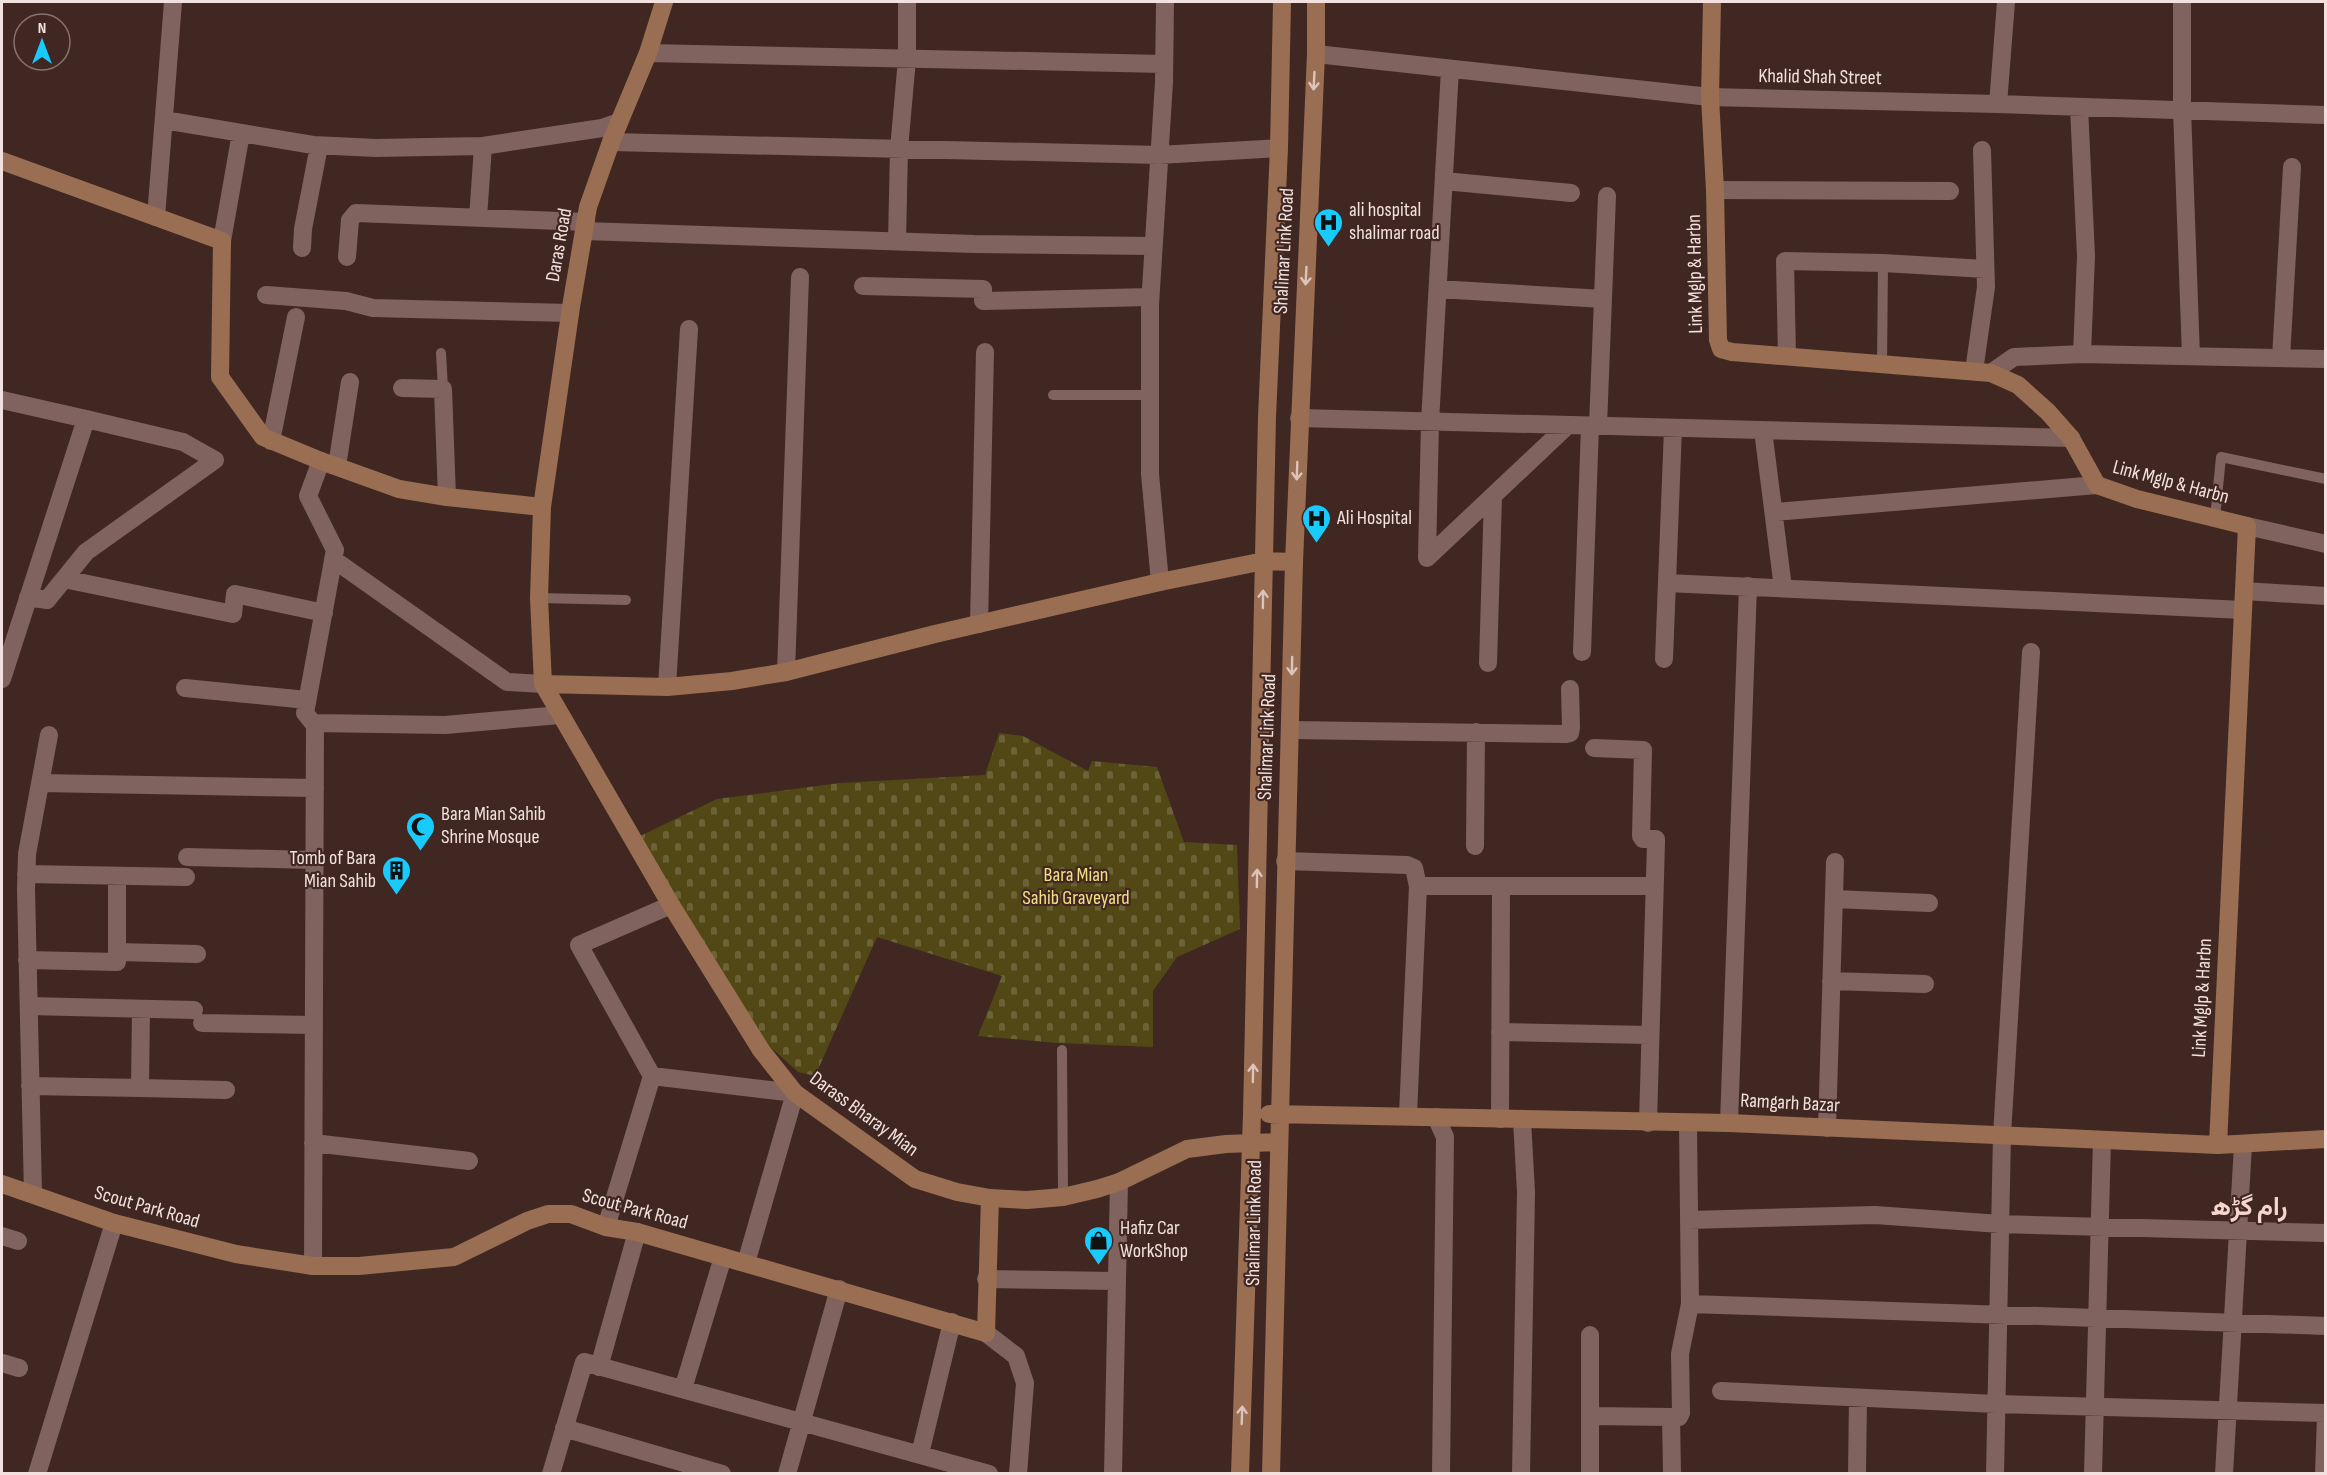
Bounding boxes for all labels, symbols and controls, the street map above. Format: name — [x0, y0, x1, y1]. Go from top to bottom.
north arrow — [12, 12, 72, 72]
text: N — [38, 19, 46, 38]
street label: Khalid Shah Street — [1758, 64, 1882, 90]
one-way arrow — [1309, 70, 1320, 90]
street label: Shalimar Link Road — [1269, 187, 1299, 315]
place label: ali hospital shalimar road — [1349, 198, 1440, 245]
street label: Daras Road — [541, 206, 577, 284]
hospital icon: ali hospital shalimar road — [1312, 206, 1344, 248]
street label: Link Mglp & Harbn — [1682, 214, 1708, 334]
one-way arrow — [1300, 265, 1311, 285]
street label: Link Mglp & Harbn — [2110, 455, 2232, 509]
one-way arrow — [1292, 460, 1303, 480]
hospital icon: Ali Hospital — [1300, 502, 1332, 544]
place label: Ali Hospital — [1336, 506, 1412, 530]
one-way arrow — [1257, 590, 1269, 610]
one-way arrow — [1286, 655, 1298, 675]
street label: Shalimar Link Road — [1253, 674, 1281, 800]
place label: Bara Mian Sahib Shrine Mosque — [441, 802, 546, 849]
mosque icon: Bara Mian Sahib Shrine Mosque — [404, 810, 436, 852]
place label: Tomb of Bara Mian Sahib — [290, 846, 376, 893]
building icon: Tomb of Bara Mian Sahib — [381, 854, 413, 896]
park label: Bara Mian Sahib Graveyard — [1022, 863, 1130, 910]
one-way arrow — [1251, 869, 1263, 889]
street label: Link Mglp & Harbn — [2187, 938, 2217, 1058]
one-way arrow — [1247, 1064, 1259, 1084]
street label: Darass Bharay Mian — [805, 1066, 923, 1162]
street label: Ramgarh Bazar — [1740, 1088, 1841, 1118]
street label: Shalimar Link Road — [1241, 1160, 1267, 1286]
street label: Scout Park Road — [92, 1181, 202, 1233]
street label: Scout Park Road — [580, 1183, 690, 1235]
district label: رام گڑھ — [2211, 1192, 2287, 1223]
place label: Hafiz Car WorkShop — [1120, 1216, 1188, 1263]
shop icon: Hafiz Car WorkShop — [1083, 1224, 1115, 1266]
one-way arrow — [1237, 1406, 1248, 1426]

